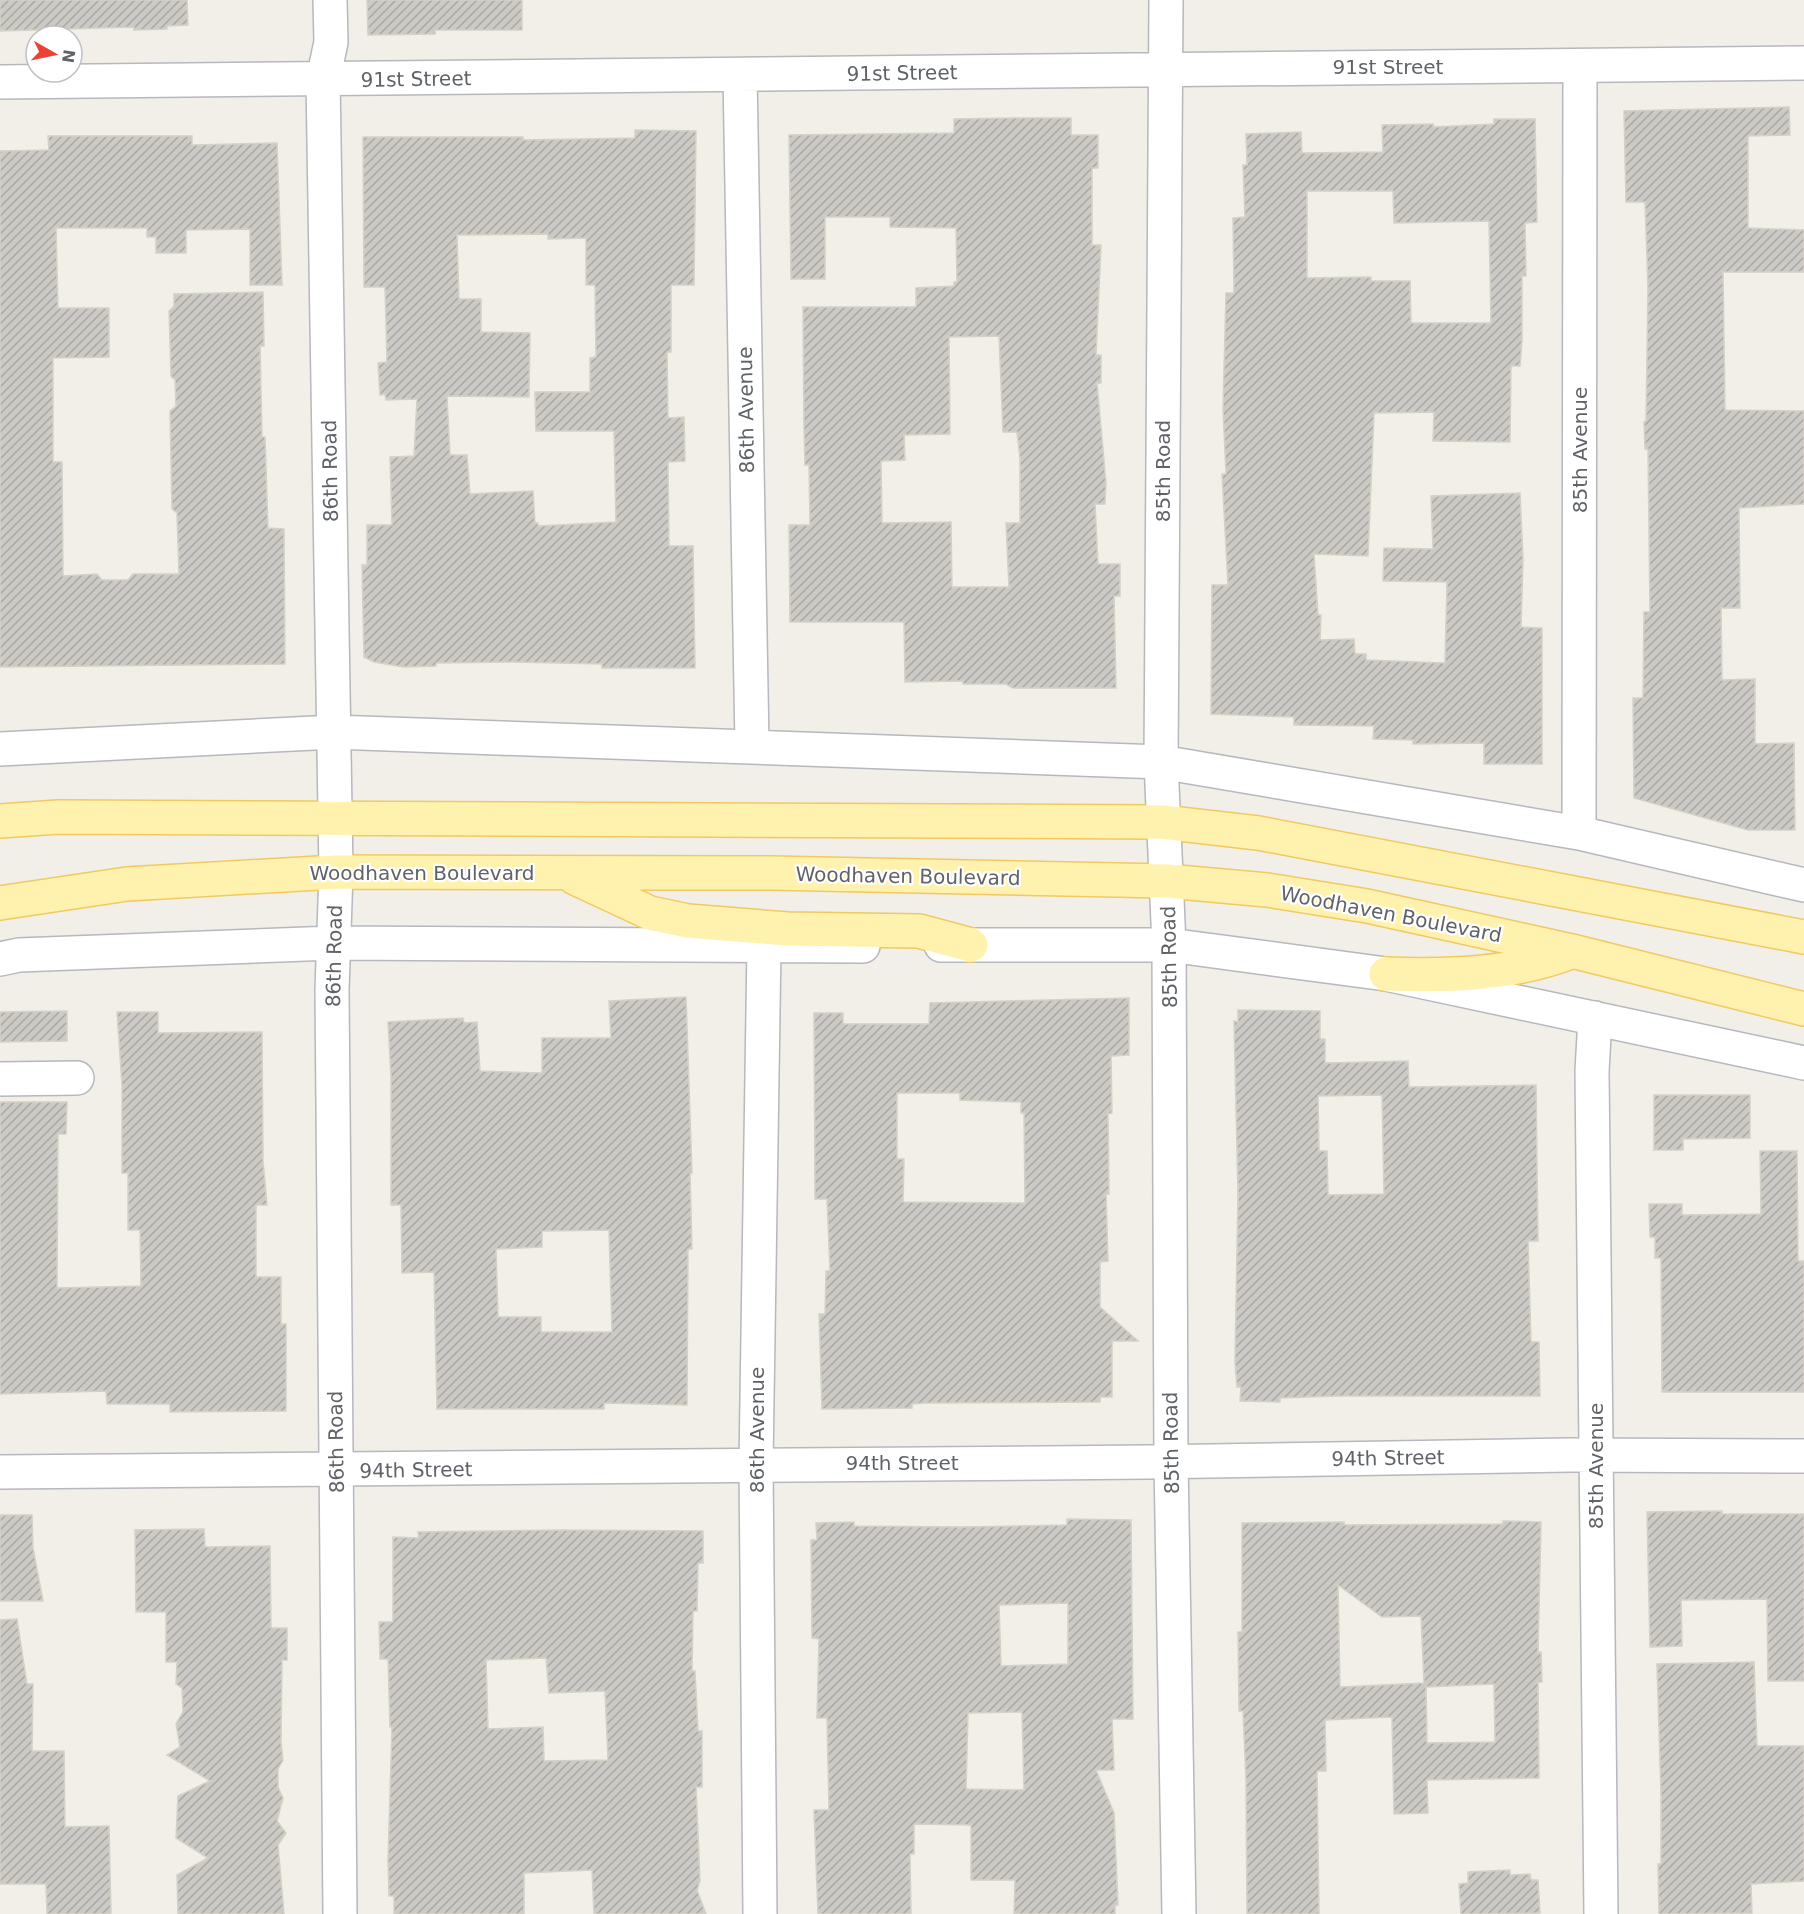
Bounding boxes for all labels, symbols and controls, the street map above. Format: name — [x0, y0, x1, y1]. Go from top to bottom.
north arrow — [24, 24, 84, 84]
text: N — [58, 48, 79, 64]
street label: 91st Street — [1333, 55, 1444, 79]
street label: 91st Street — [846, 60, 958, 86]
street label: 91st Street — [360, 66, 472, 92]
street label: 86th Avenue — [733, 346, 759, 474]
street label: 85th Avenue — [1568, 387, 1592, 513]
street label: 86th Road — [317, 420, 343, 522]
street label: 85th Road — [1151, 420, 1175, 522]
street label: Woodhaven Boulevard — [309, 861, 535, 885]
street label: Woodhaven Boulevard — [795, 862, 1021, 890]
street label: Woodhaven Boulevard — [1278, 881, 1504, 947]
street label: 86th Road — [321, 905, 347, 1007]
street label: 85th Road — [1156, 906, 1182, 1008]
street label: 86th Avenue — [745, 1367, 769, 1493]
street label: 86th Road — [323, 1391, 349, 1493]
street label: 85th Road — [1158, 1392, 1184, 1494]
street label: 85th Avenue — [1584, 1403, 1608, 1529]
street label: 94th Street — [1331, 1445, 1445, 1471]
street label: 94th Street — [845, 1451, 959, 1475]
street label: 94th Street — [359, 1457, 473, 1483]

